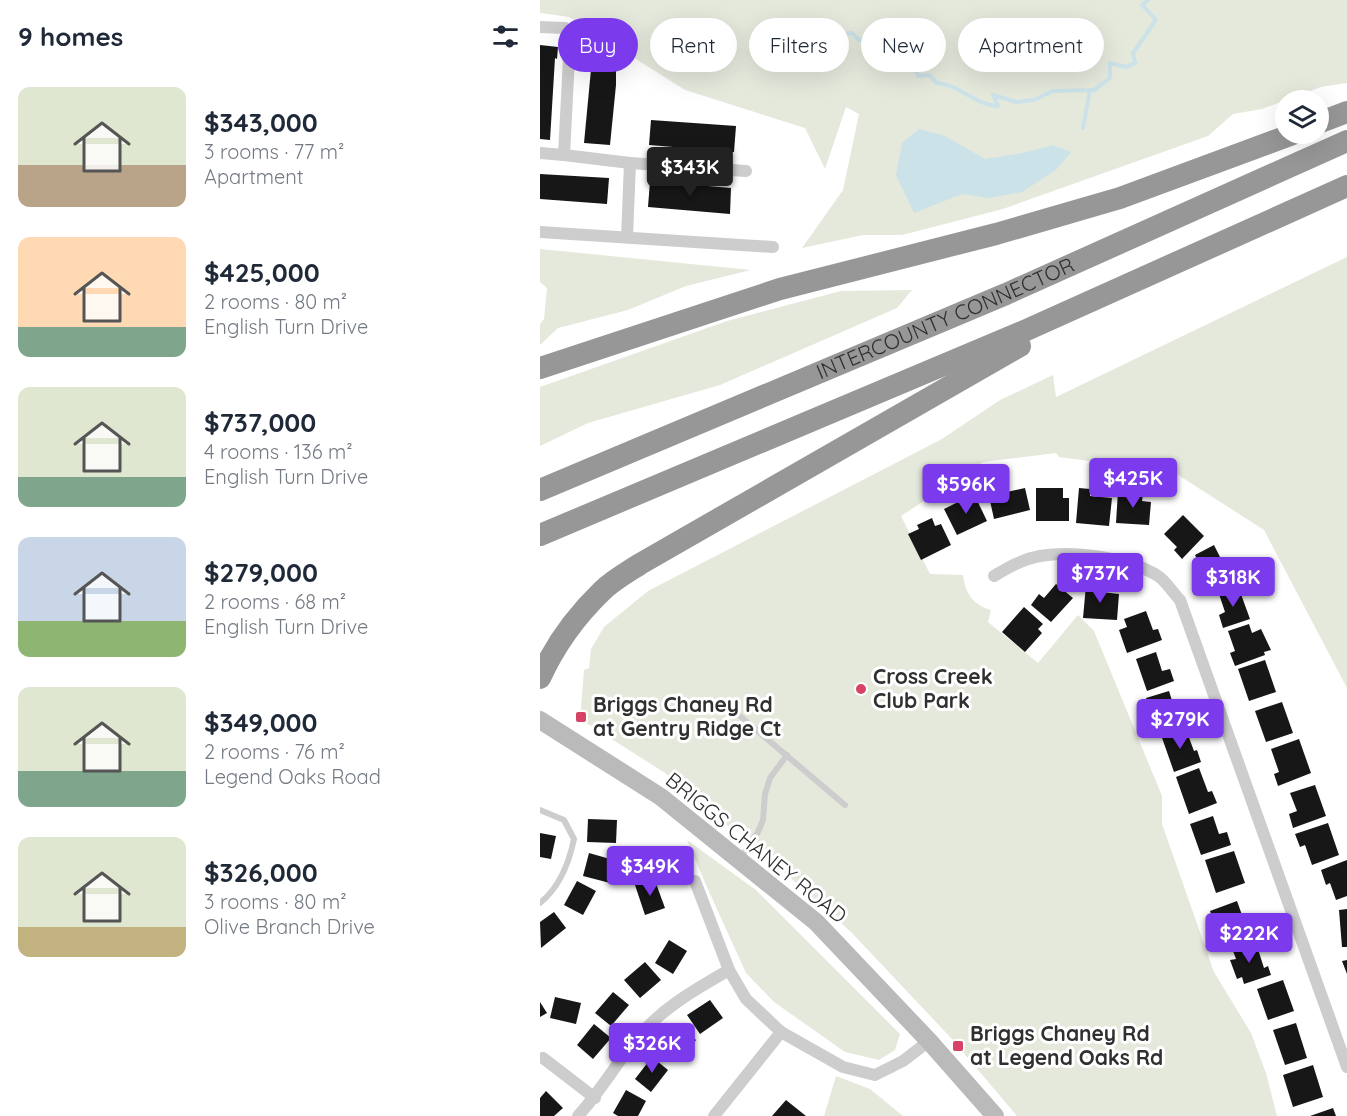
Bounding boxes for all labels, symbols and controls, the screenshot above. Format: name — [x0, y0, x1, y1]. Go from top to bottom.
chip: Buy — [558, 18, 638, 72]
chip: Rent — [650, 18, 737, 72]
chip: Filters — [749, 18, 849, 72]
chip: New — [861, 18, 946, 72]
chip: Apartment — [958, 18, 1104, 72]
text: 9 homes — [18, 20, 123, 53]
icon: filters — [489, 20, 522, 53]
map controls — [1275, 90, 1329, 144]
button: layers — [1275, 90, 1329, 144]
text: $343,000 — [204, 106, 318, 139]
icon: home — [66, 111, 138, 183]
text: 3 rooms · 77 m² — [204, 139, 344, 164]
pin: $343K — [648, 147, 732, 198]
text: $343K — [661, 154, 719, 179]
text: Apartment — [204, 164, 304, 189]
street label: INTERCOUNTY CONNECTOR — [812, 251, 1078, 384]
text: $425,000 — [204, 256, 320, 289]
icon: home — [66, 261, 138, 333]
text: 2 rooms · 80 m² — [204, 289, 347, 314]
text: English Turn Drive — [204, 314, 368, 339]
text: $737,000 — [204, 406, 316, 439]
icon: home — [66, 411, 138, 483]
text: 4 rooms · 136 m² — [204, 439, 353, 464]
pin: $425K — [1091, 458, 1175, 509]
text: English Turn Drive — [204, 464, 368, 489]
pin: $596K — [924, 464, 1008, 515]
text: $425K — [1103, 465, 1163, 490]
text: $596K — [937, 471, 995, 496]
pin: $737K — [1058, 553, 1142, 604]
text: $279,000 — [204, 556, 318, 589]
pin: $318K — [1191, 557, 1275, 608]
text: $737K — [1071, 560, 1129, 585]
icon: home — [66, 561, 138, 633]
text: $318K — [1206, 564, 1260, 589]
text: 2 rooms · 68 m² — [204, 589, 346, 614]
text: English Turn Drive — [204, 614, 368, 639]
place label: Cross Creek Club Park — [873, 663, 993, 713]
marker: Cross Creek Club Park — [854, 682, 868, 696]
place label: Briggs Chaney Rd at Gentry Ridge Ct — [593, 691, 782, 741]
pin: $279K — [1138, 699, 1222, 750]
text: $349,000 — [204, 706, 318, 739]
text: $279K — [1151, 706, 1209, 731]
marker: Briggs Chaney Rd at Gentry Ridge Ct — [574, 710, 588, 724]
icon: home — [66, 711, 138, 783]
text: 2 rooms · 76 m² — [204, 739, 345, 764]
text: Legend Oaks Road — [204, 764, 381, 789]
street label: BRIGGS CHANEY ROAD — [661, 766, 852, 928]
pin: $349K — [608, 846, 692, 897]
text: $349K — [621, 853, 679, 878]
text: $326,000 — [204, 856, 318, 889]
icon: home — [66, 861, 138, 933]
text: 3 rooms · 80 m² — [204, 889, 347, 914]
pin: $222K — [1207, 913, 1291, 964]
text: Olive Branch Drive — [204, 914, 375, 939]
text: $222K — [1219, 920, 1279, 945]
place label: Briggs Chaney Rd at Legend Oaks Rd — [970, 1020, 1163, 1070]
pin: $326K — [610, 1023, 694, 1074]
text: $326K — [623, 1030, 681, 1055]
marker: Briggs Chaney Rd at Legend Oaks Rd — [951, 1039, 965, 1053]

